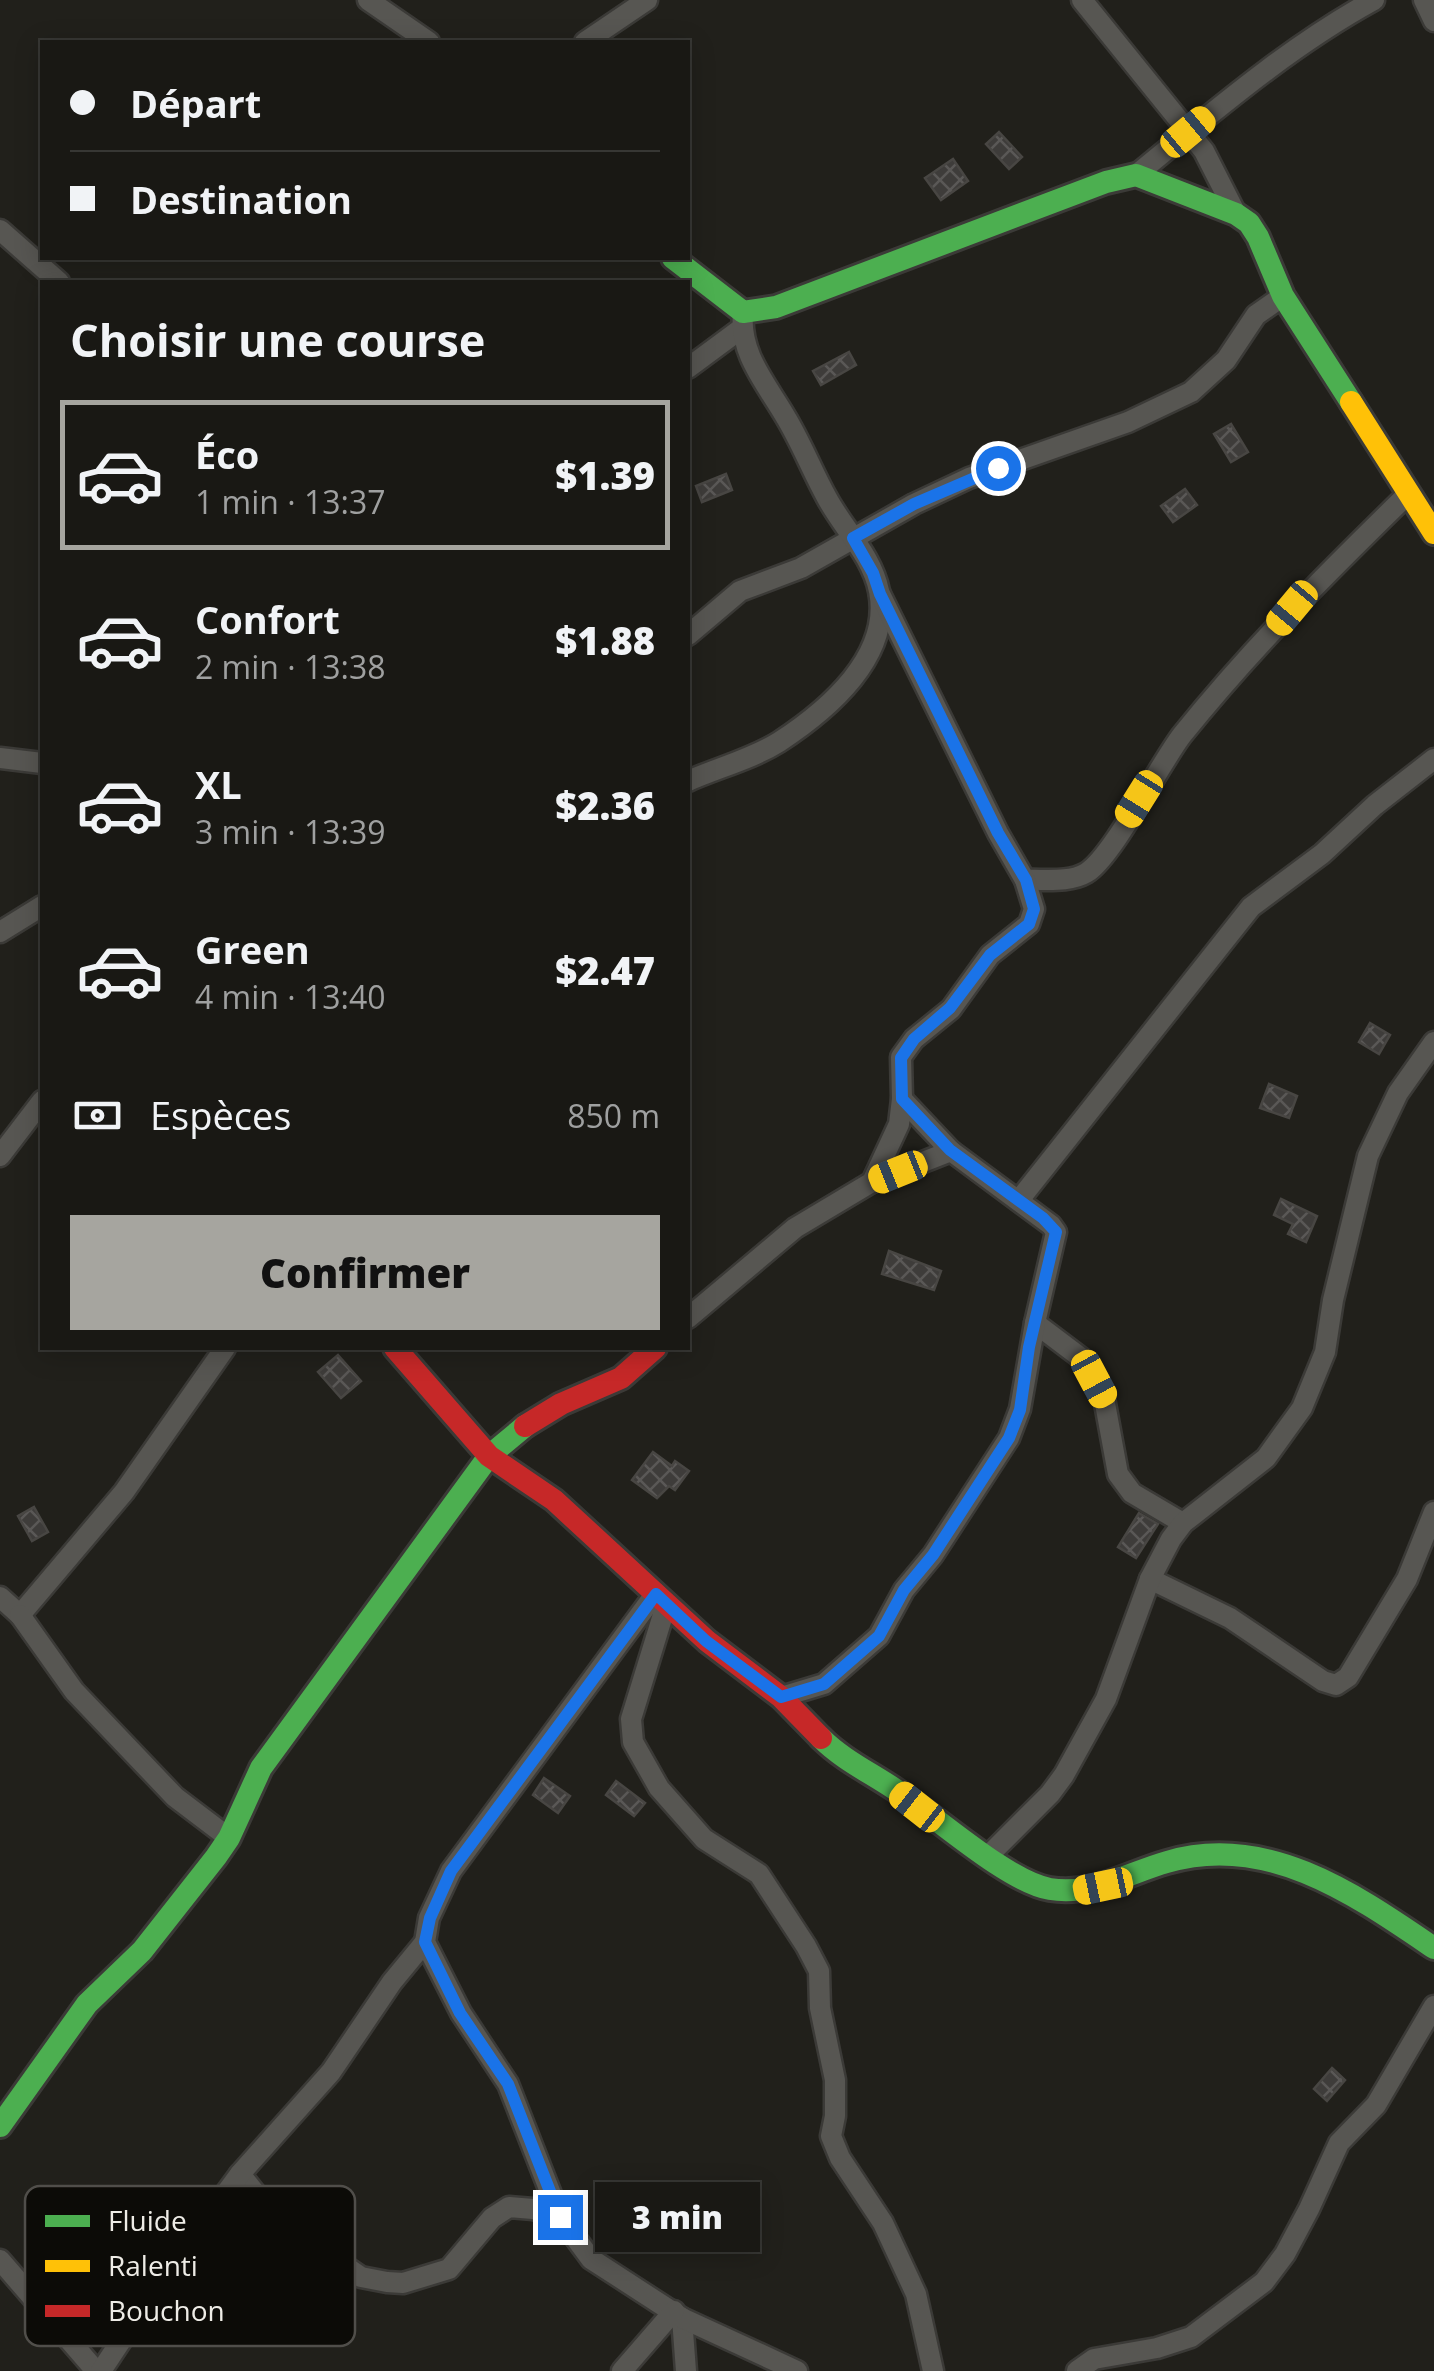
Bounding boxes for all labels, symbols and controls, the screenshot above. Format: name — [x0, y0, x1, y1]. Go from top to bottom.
text: Départ — [130, 77, 261, 129]
car — [1155, 101, 1221, 163]
text: Destination — [130, 173, 352, 225]
text: Choisir une course — [70, 309, 485, 370]
text: Éco — [195, 428, 259, 480]
icon: car — [75, 430, 165, 520]
route start — [976, 446, 1021, 491]
text: $1.39 — [555, 449, 655, 501]
text: 1 min · 13:37 — [195, 480, 386, 523]
car — [1261, 575, 1323, 641]
text: Confort — [195, 593, 340, 645]
icon: car — [75, 595, 165, 685]
text: $1.88 — [555, 614, 655, 666]
text: 2 min · 13:38 — [195, 645, 386, 688]
text: XL — [195, 758, 242, 810]
icon: car — [75, 760, 165, 850]
car — [1110, 766, 1168, 832]
text: $2.36 — [555, 779, 655, 831]
text: 3 min · 13:39 — [195, 810, 386, 853]
text: Green — [195, 923, 310, 975]
icon: car — [75, 925, 165, 1015]
text: $2.47 — [555, 944, 655, 996]
text: 4 min · 13:40 — [195, 975, 386, 1018]
icon: cash — [70, 1088, 125, 1143]
text: Espèces — [150, 1089, 291, 1141]
text: 850 m — [567, 1094, 660, 1137]
car — [865, 1147, 931, 1197]
button: Confirmer — [70, 1215, 660, 1330]
car — [1067, 1345, 1121, 1413]
car — [884, 1777, 950, 1837]
car — [1071, 1865, 1135, 1907]
callout: 3 min — [595, 2182, 760, 2252]
legend — [25, 2186, 355, 2346]
route end — [538, 2195, 583, 2240]
text: 3 min — [632, 2195, 723, 2238]
text: Fluide — [108, 2201, 187, 2239]
text: Ralenti — [108, 2246, 198, 2284]
text: Bouchon — [108, 2291, 225, 2329]

